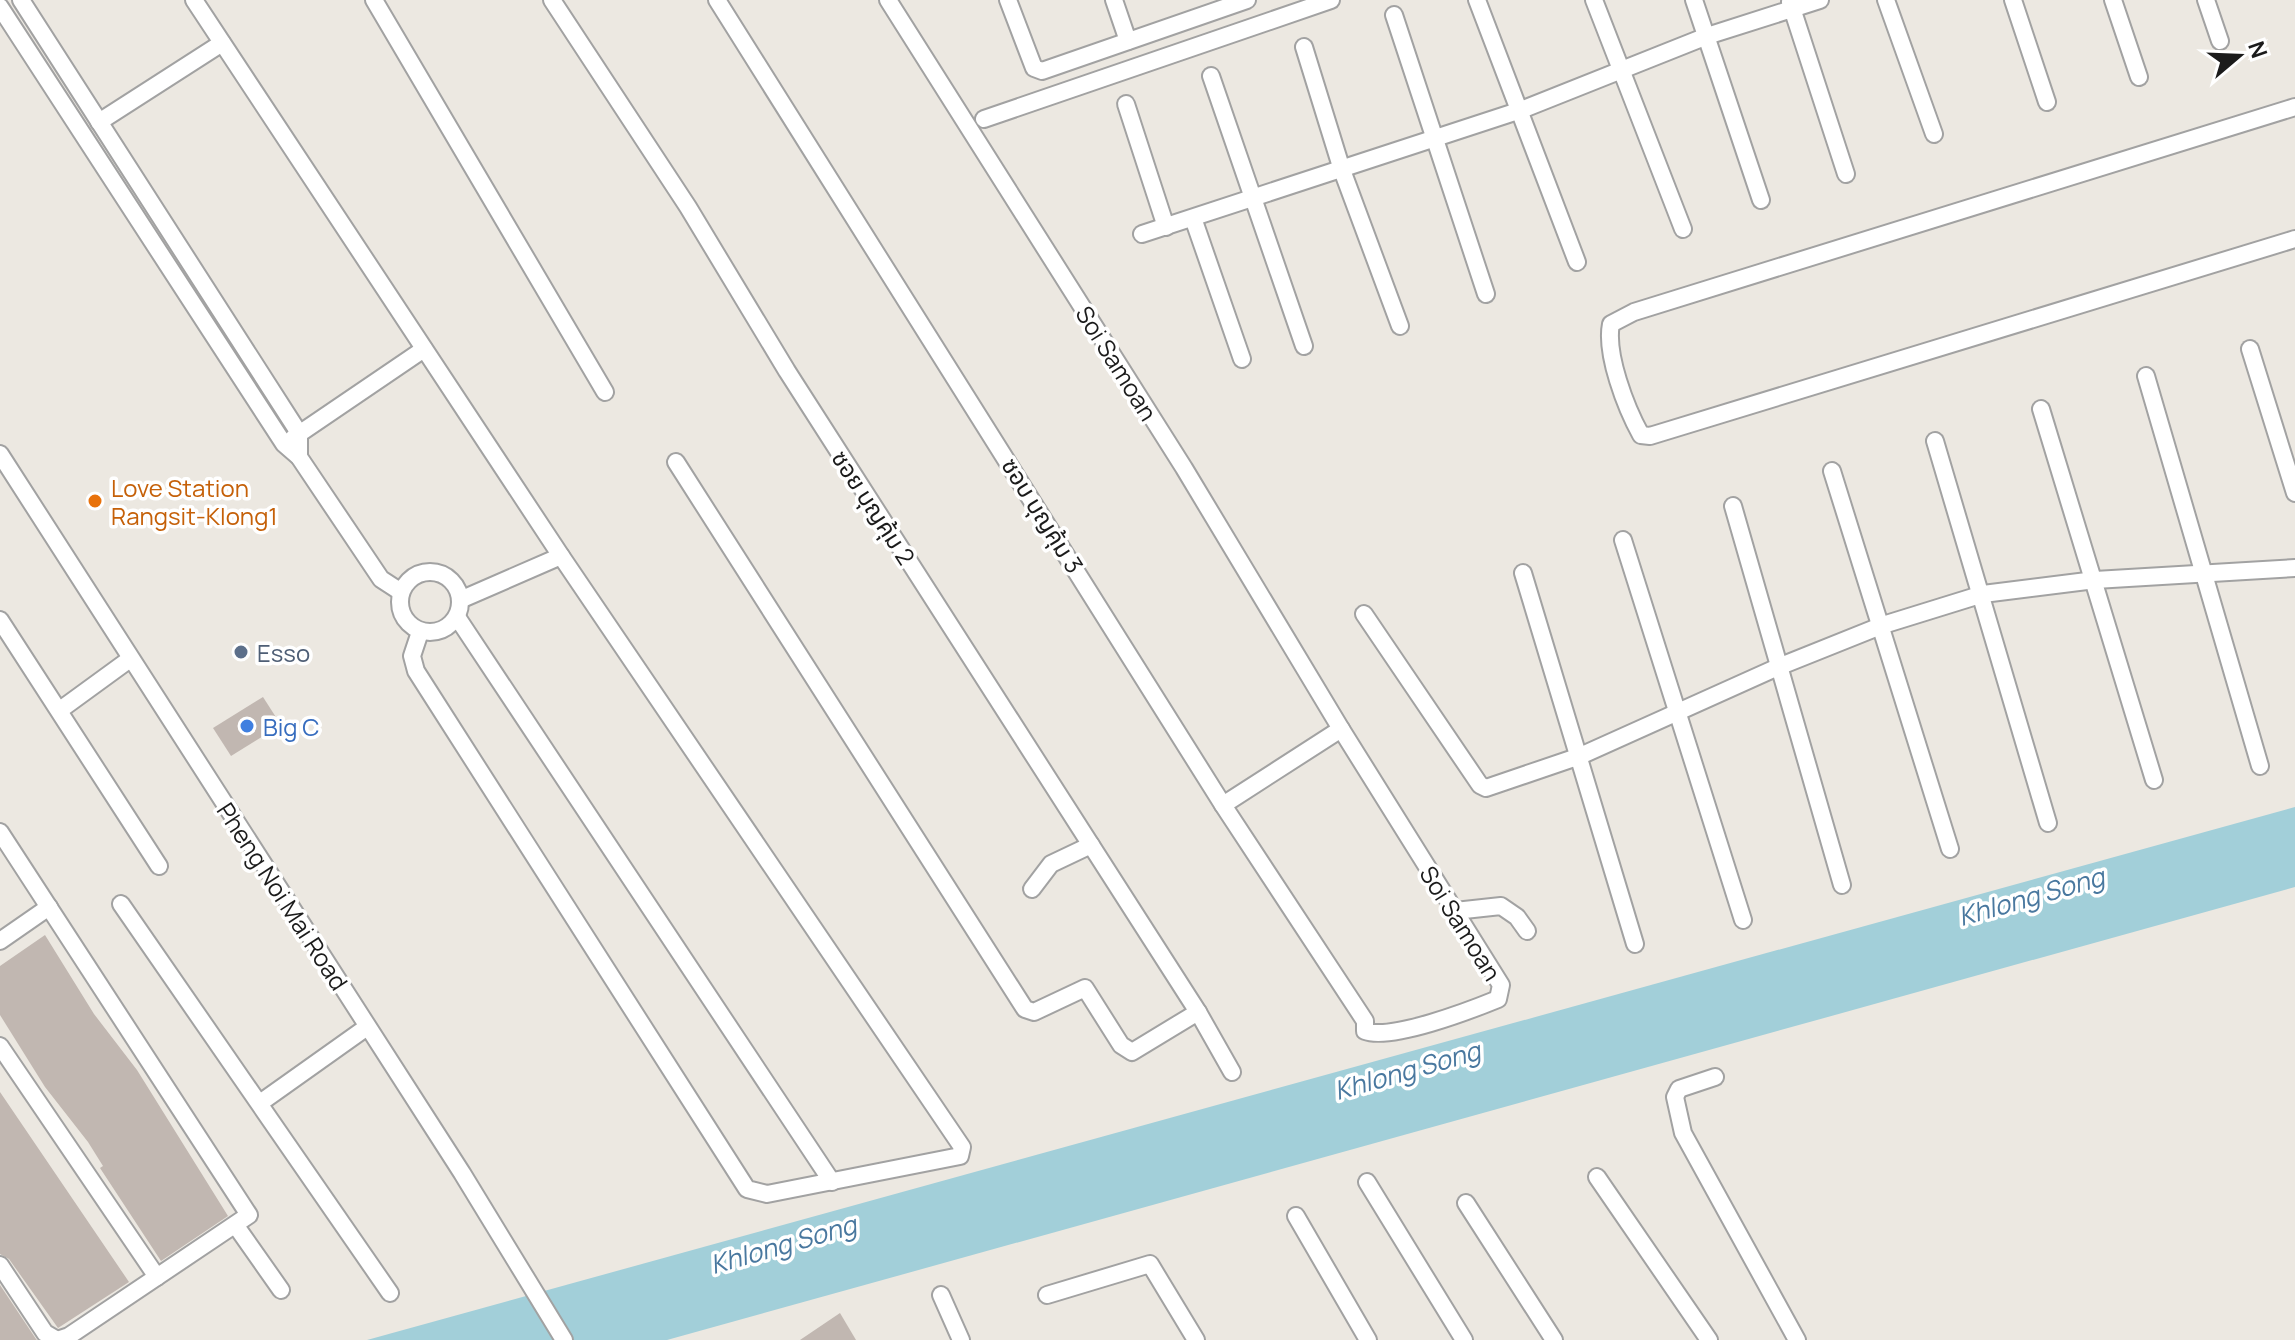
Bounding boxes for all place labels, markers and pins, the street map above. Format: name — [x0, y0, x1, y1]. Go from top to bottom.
place label: Love Station Rangsit-Klong1 — [111, 471, 278, 532]
marker: Love Station Rangsit-Klong1 — [86, 492, 104, 510]
place label: Esso — [257, 636, 310, 669]
marker: Esso — [232, 643, 250, 661]
place label: Big C — [263, 710, 320, 743]
marker: Big C — [238, 717, 256, 735]

